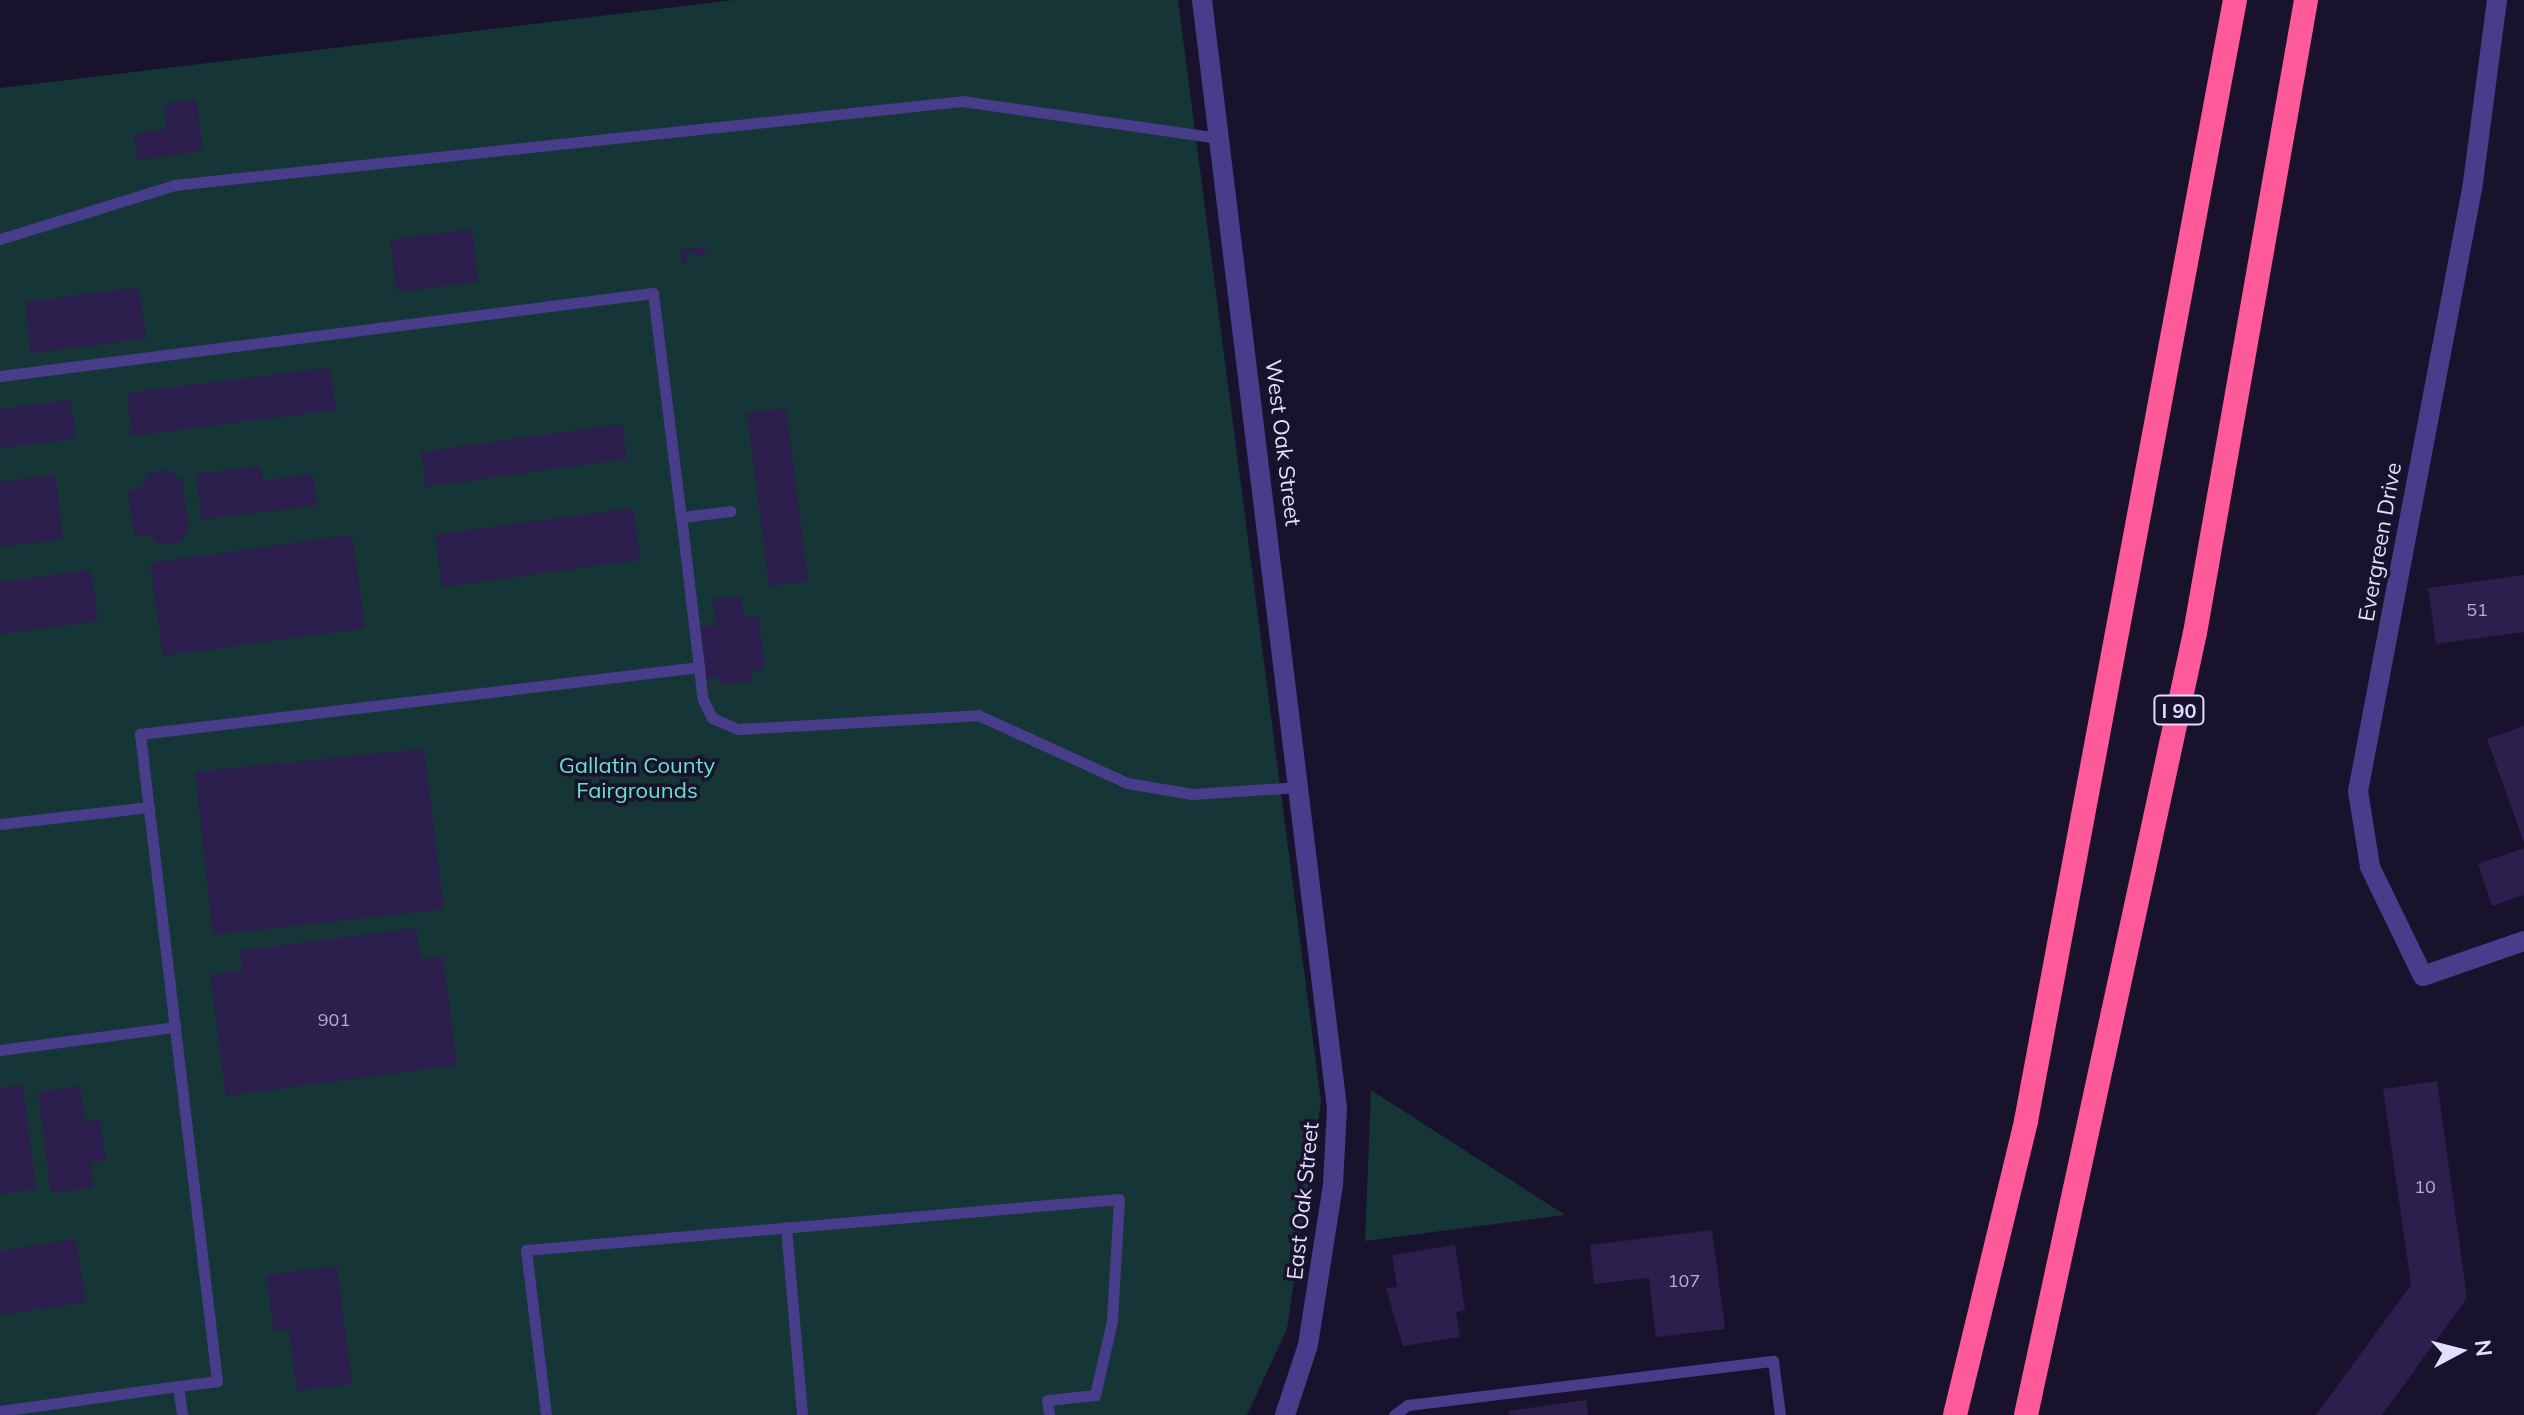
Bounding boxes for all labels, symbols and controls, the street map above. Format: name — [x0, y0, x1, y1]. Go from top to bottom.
street label: West Oak Street — [1260, 358, 1306, 528]
street label: Evergreen Drive — [2353, 460, 2407, 624]
house number: 51 — [2466, 599, 2488, 621]
road number: I 90 — [2153, 694, 2205, 726]
park label: Gallatin County Fairgrounds — [559, 752, 715, 804]
house number: 901 — [318, 1009, 350, 1031]
street label: East Oak Street — [1282, 1121, 1324, 1281]
house number: 10 — [2414, 1176, 2436, 1198]
house number: 107 — [1668, 1270, 1700, 1292]
north arrow — [2420, 1311, 2500, 1391]
text: N — [2469, 1338, 2499, 1358]

